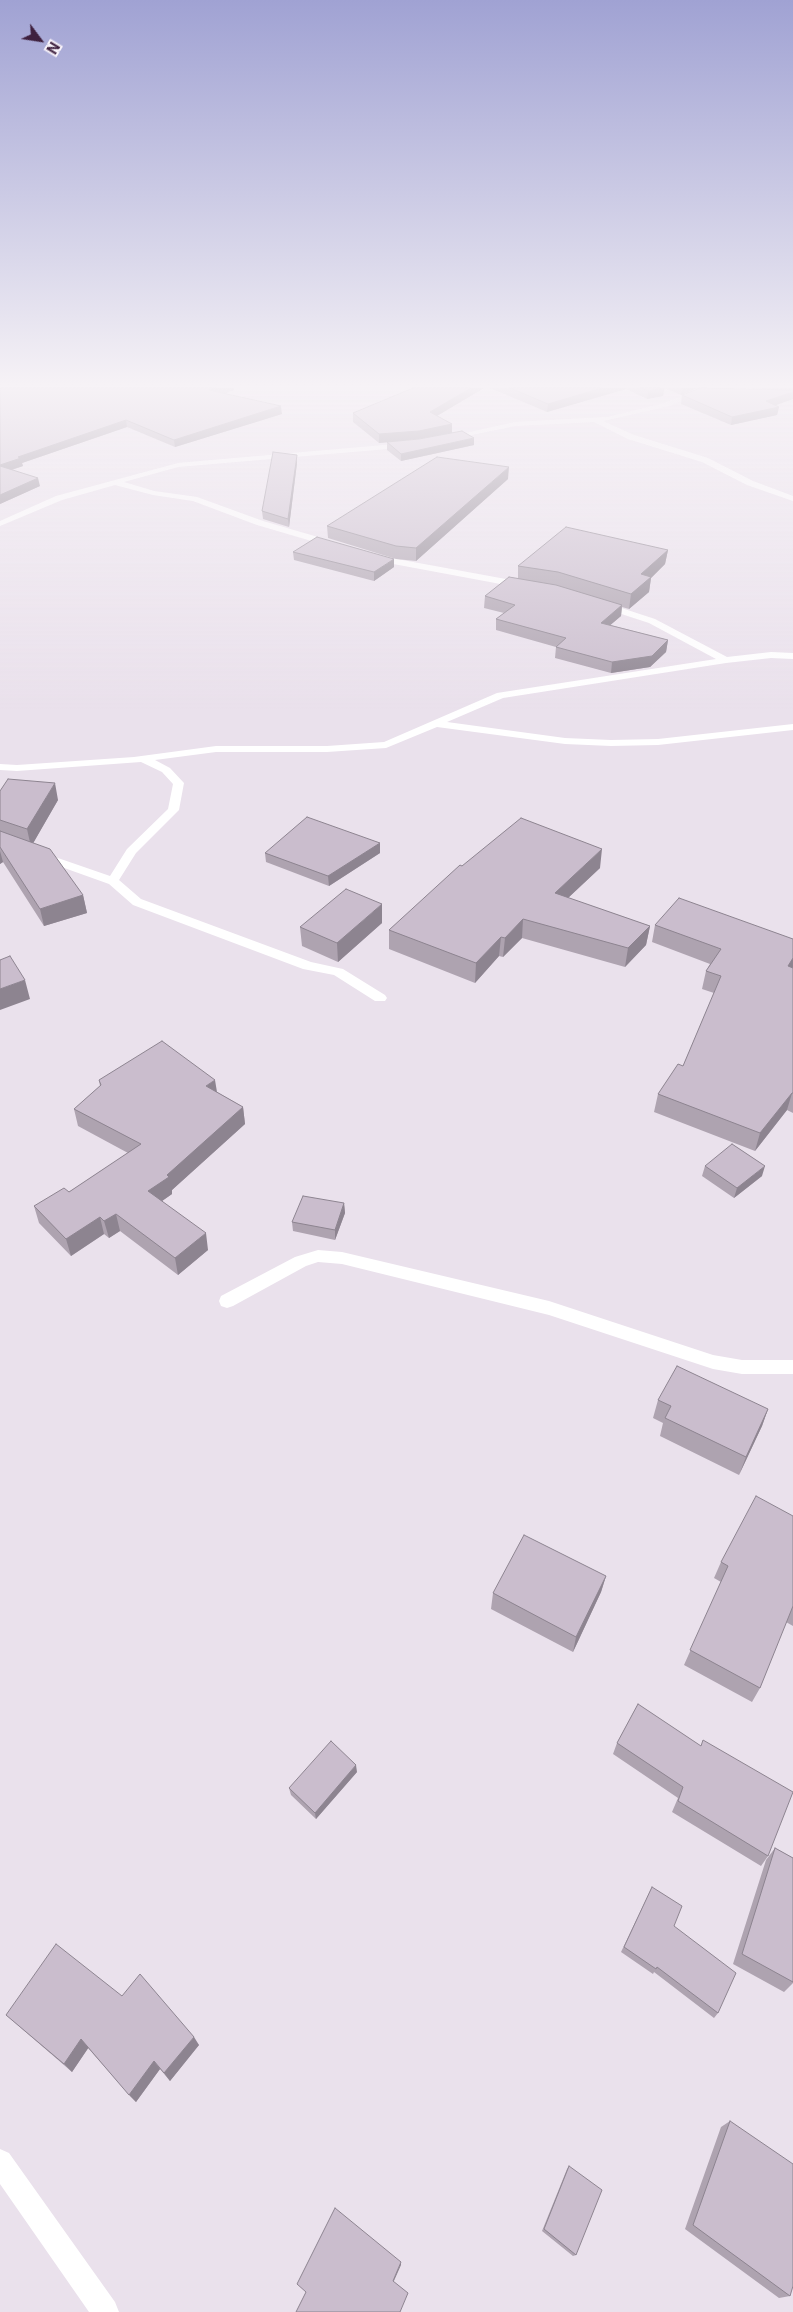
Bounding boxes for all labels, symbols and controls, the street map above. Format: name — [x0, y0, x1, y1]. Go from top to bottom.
north arrow — [15, 15, 65, 65]
text: N — [43, 39, 63, 57]

